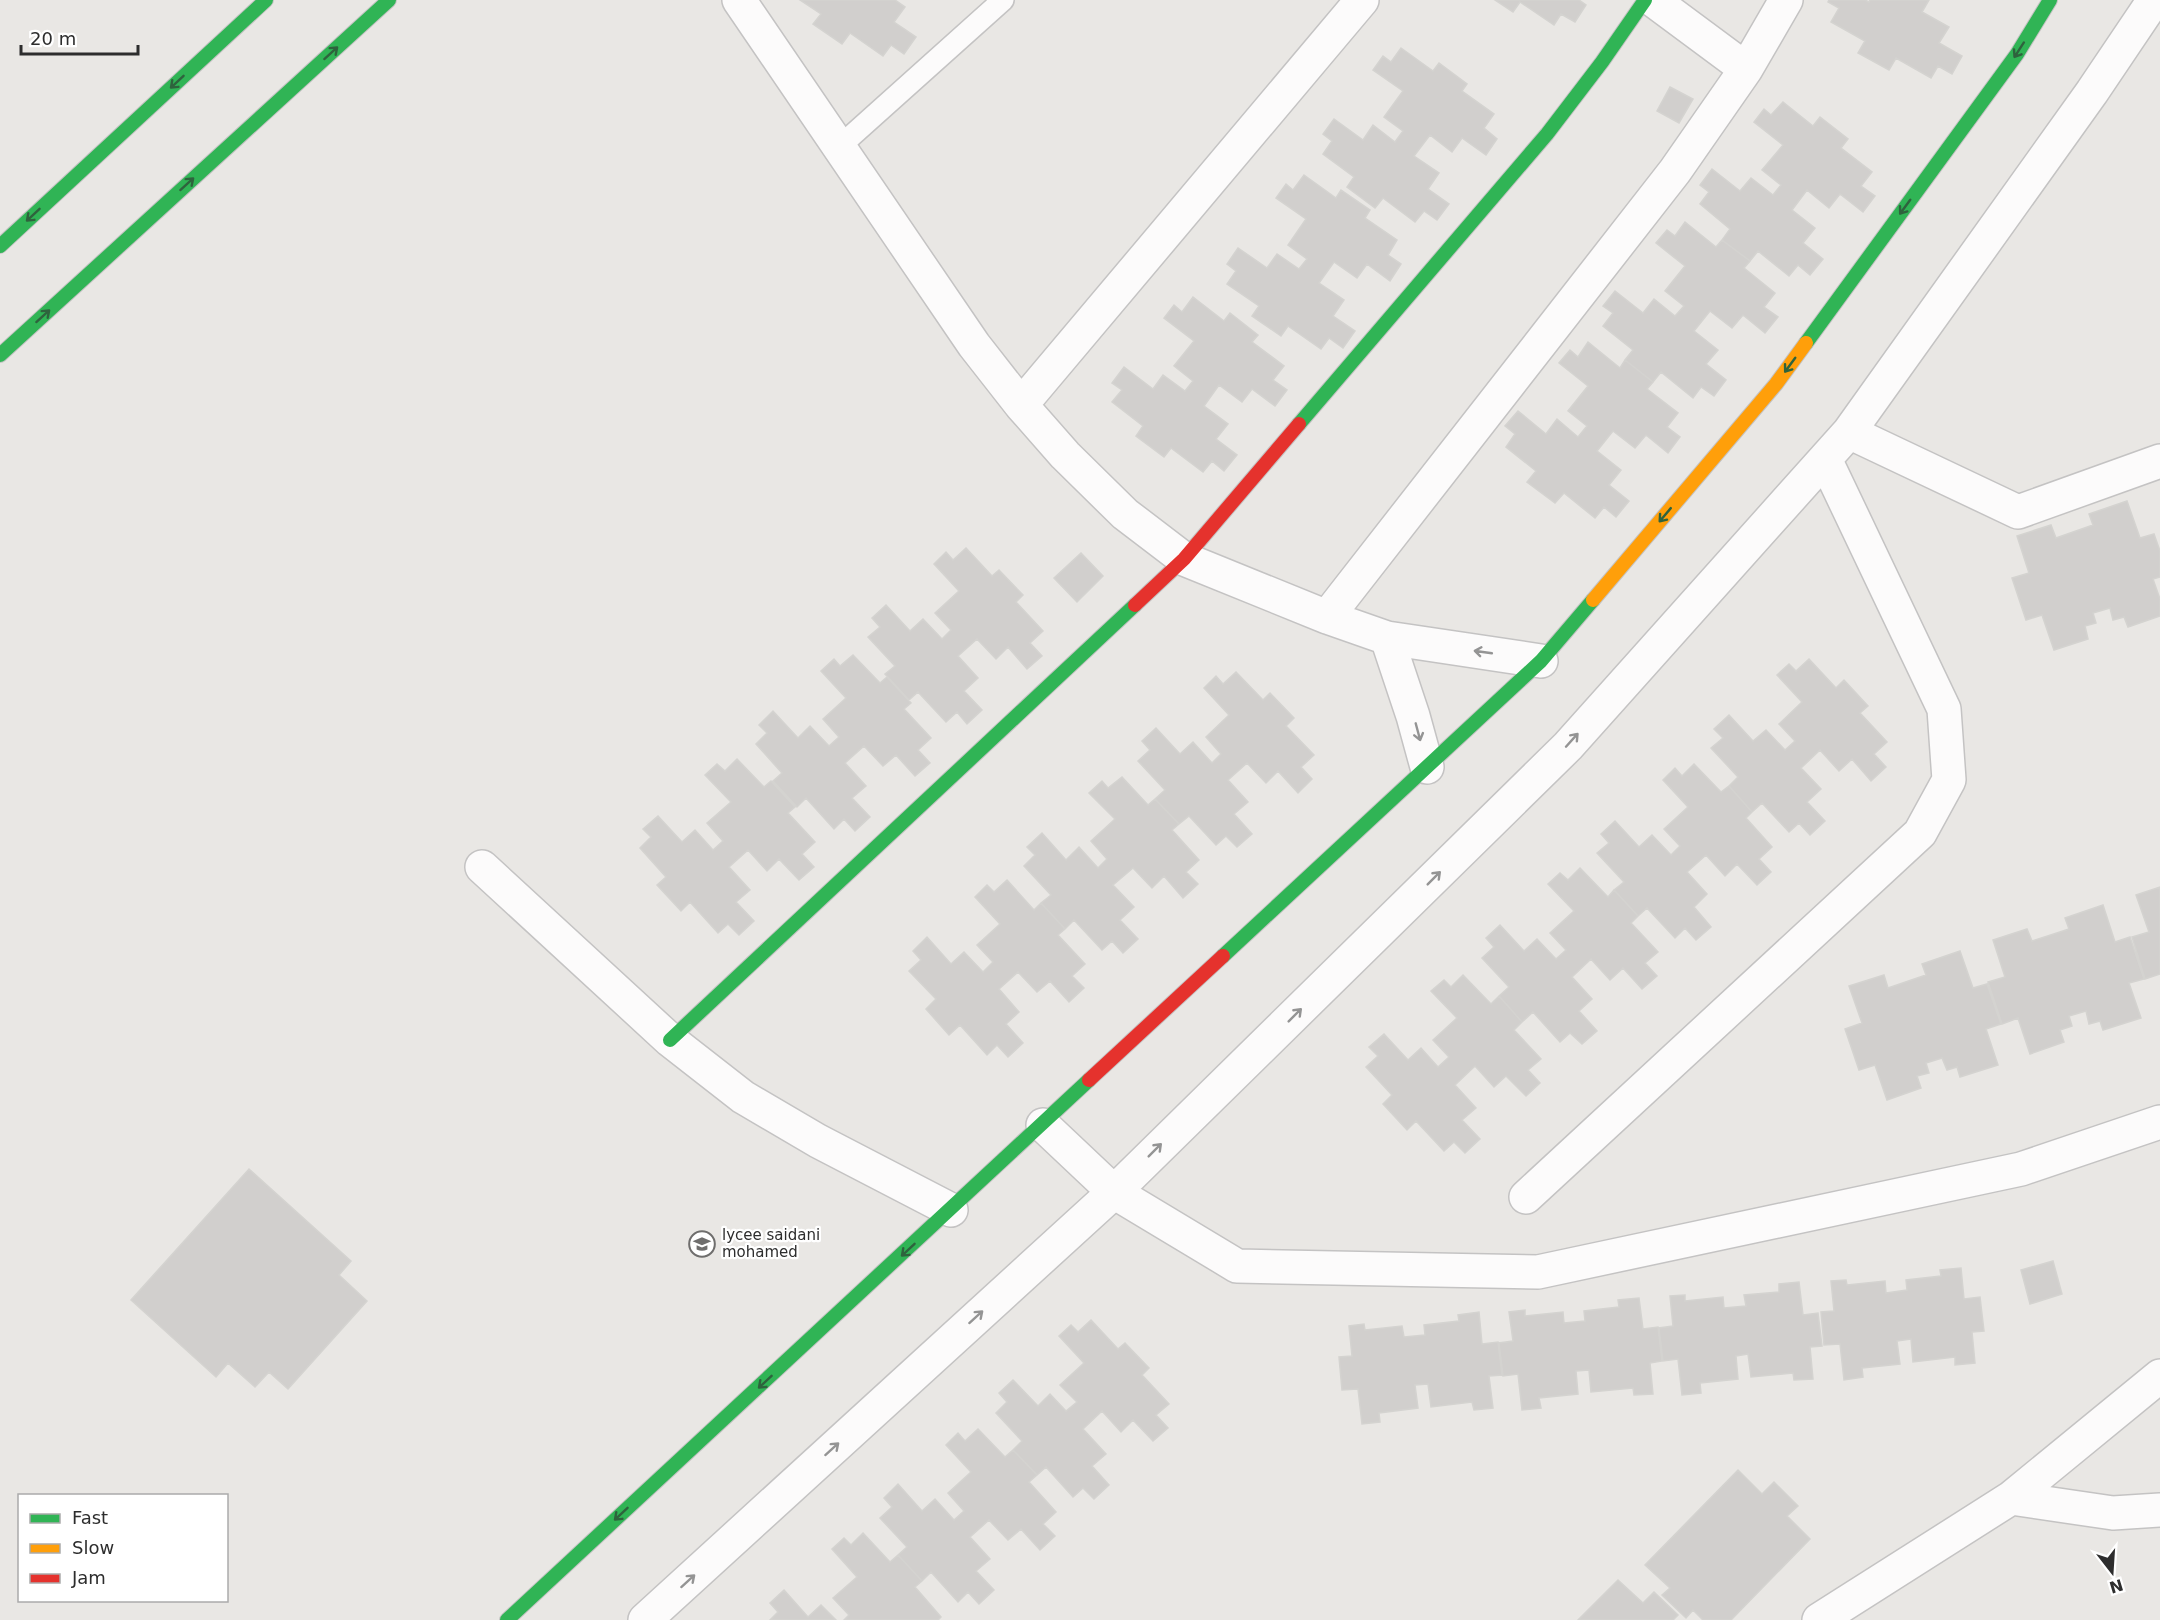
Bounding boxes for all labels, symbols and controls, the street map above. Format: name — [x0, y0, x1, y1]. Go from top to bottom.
scale bar — [21, 18, 138, 56]
text: 20 m — [30, 28, 76, 49]
one-way arrow — [2013, 41, 2025, 58]
one-way arrow — [323, 46, 338, 60]
one-way arrow — [169, 75, 184, 90]
one-way arrow — [179, 178, 194, 192]
one-way arrow — [1899, 199, 1911, 215]
one-way arrow — [26, 208, 41, 222]
one-way arrow — [35, 309, 50, 323]
one-way arrow — [1784, 356, 1796, 372]
one-way arrow — [1658, 507, 1672, 522]
one-way arrow — [1474, 647, 1494, 658]
one-way arrow — [1412, 722, 1424, 741]
one-way arrow — [1565, 733, 1579, 748]
one-way arrow — [1426, 870, 1441, 885]
one-way arrow — [1288, 1007, 1303, 1022]
one-way arrow — [1148, 1143, 1162, 1158]
place label: lycee saidani mohamed — [722, 1226, 820, 1261]
school or university icon: lycee saidani mohamed — [687, 1229, 717, 1259]
one-way arrow — [900, 1243, 915, 1257]
one-way arrow — [968, 1310, 983, 1324]
one-way arrow — [757, 1375, 772, 1389]
one-way arrow — [825, 1442, 840, 1456]
legend — [18, 1494, 228, 1602]
text: Fast — [72, 1507, 108, 1528]
one-way arrow — [614, 1507, 629, 1522]
text: Slow — [72, 1537, 114, 1558]
north arrow — [2082, 1542, 2142, 1602]
text: Jam — [71, 1567, 106, 1588]
one-way arrow — [681, 1573, 696, 1588]
text: N — [2107, 1575, 2125, 1597]

